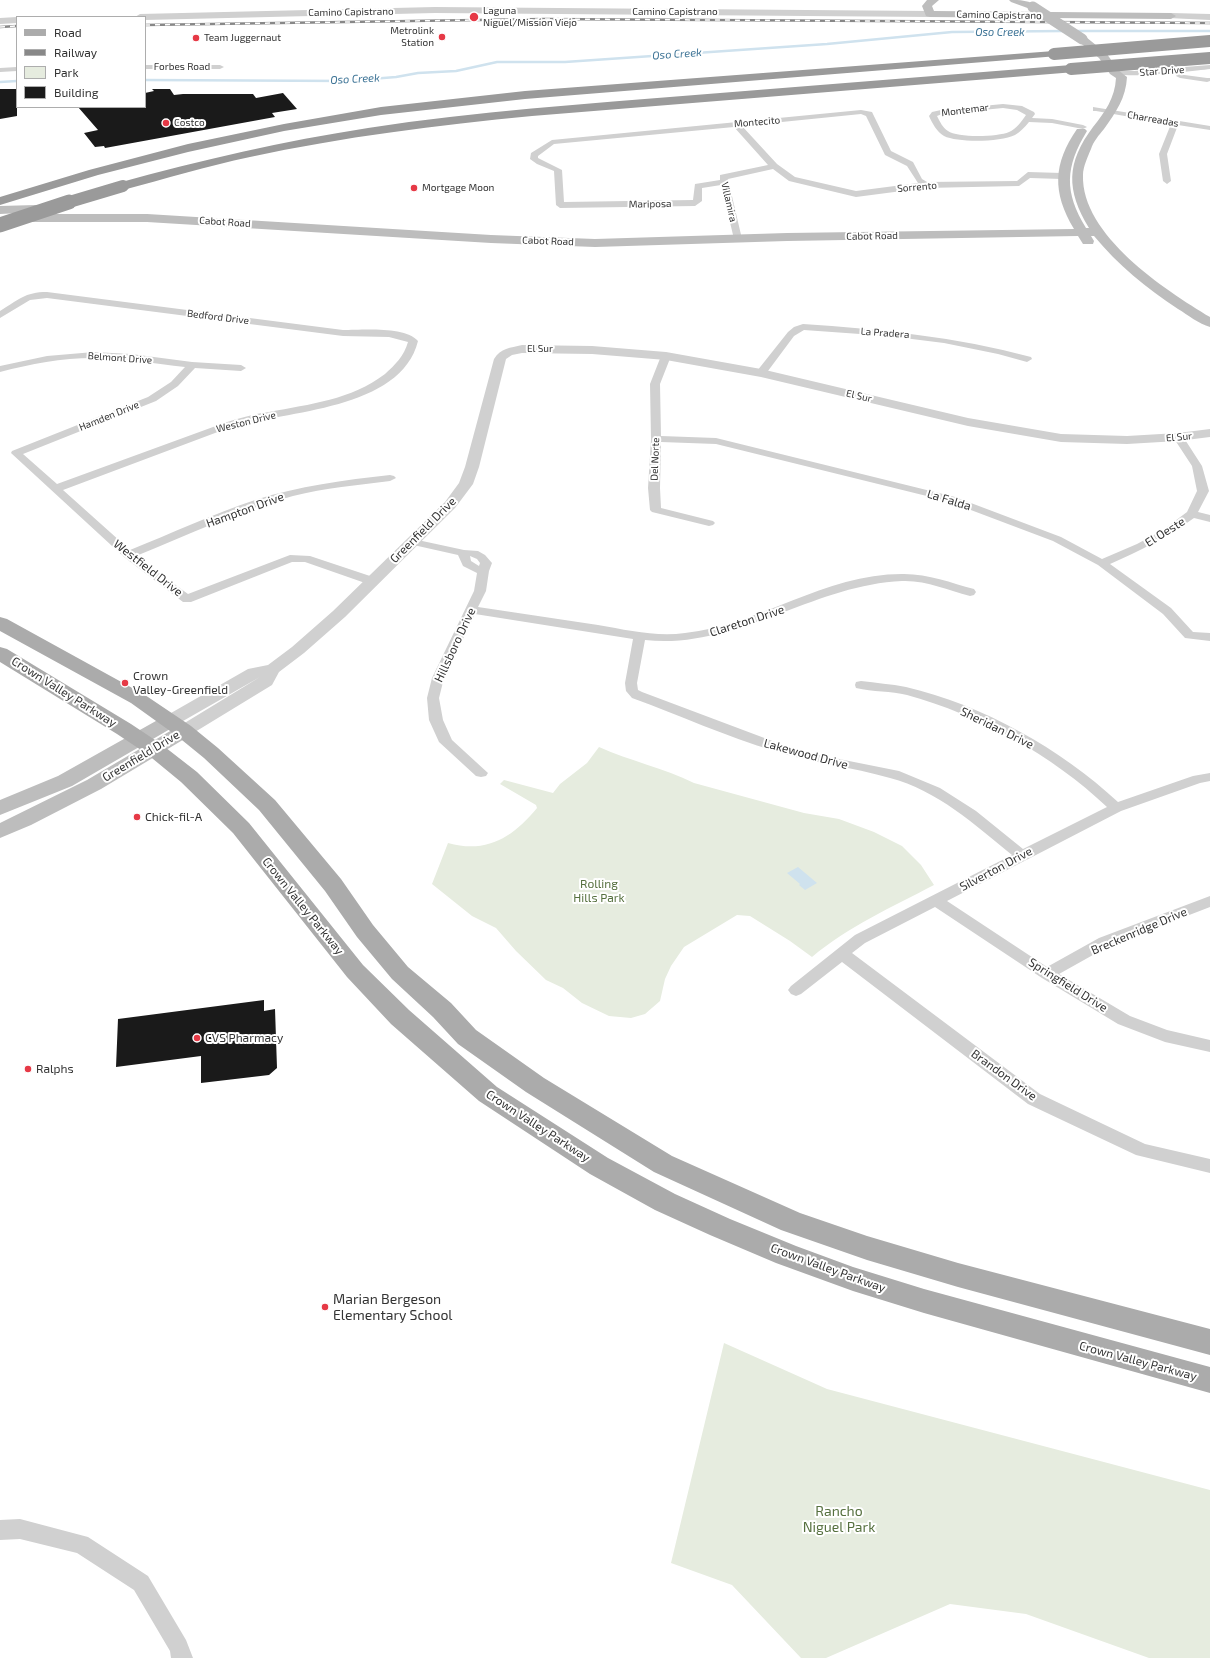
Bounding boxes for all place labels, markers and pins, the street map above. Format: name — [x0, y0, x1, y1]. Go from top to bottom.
place label: Laguna Niguel/Mission Viejo — [483, 5, 577, 28]
marker: Laguna Niguel/Mission Viejo — [468, 11, 480, 23]
place label: Metrolink Station — [390, 25, 434, 48]
place label: Team Juggernaut — [204, 32, 281, 44]
marker: Metrolink Station — [437, 32, 447, 42]
marker: Team Juggernaut — [191, 33, 201, 43]
place label: Costco — [174, 117, 205, 129]
marker: Costco — [161, 118, 171, 128]
place label: Mortgage Moon — [422, 182, 494, 194]
marker: Mortgage Moon — [409, 183, 419, 193]
place label: Crown Valley-Greenfield — [133, 669, 228, 697]
marker: Crown Valley-Greenfield — [120, 678, 130, 688]
place label: Chick-fil-A — [145, 810, 202, 824]
marker: Chick-fil-A — [132, 812, 142, 822]
place label: CVS Pharmacy — [205, 1031, 283, 1045]
marker: CVS Pharmacy — [192, 1033, 202, 1043]
place label: Ralphs — [36, 1062, 74, 1076]
marker: Ralphs — [23, 1064, 33, 1074]
place label: Marian Bergeson Elementary School — [333, 1291, 452, 1324]
marker: Marian Bergeson Elementary School — [320, 1302, 330, 1312]

